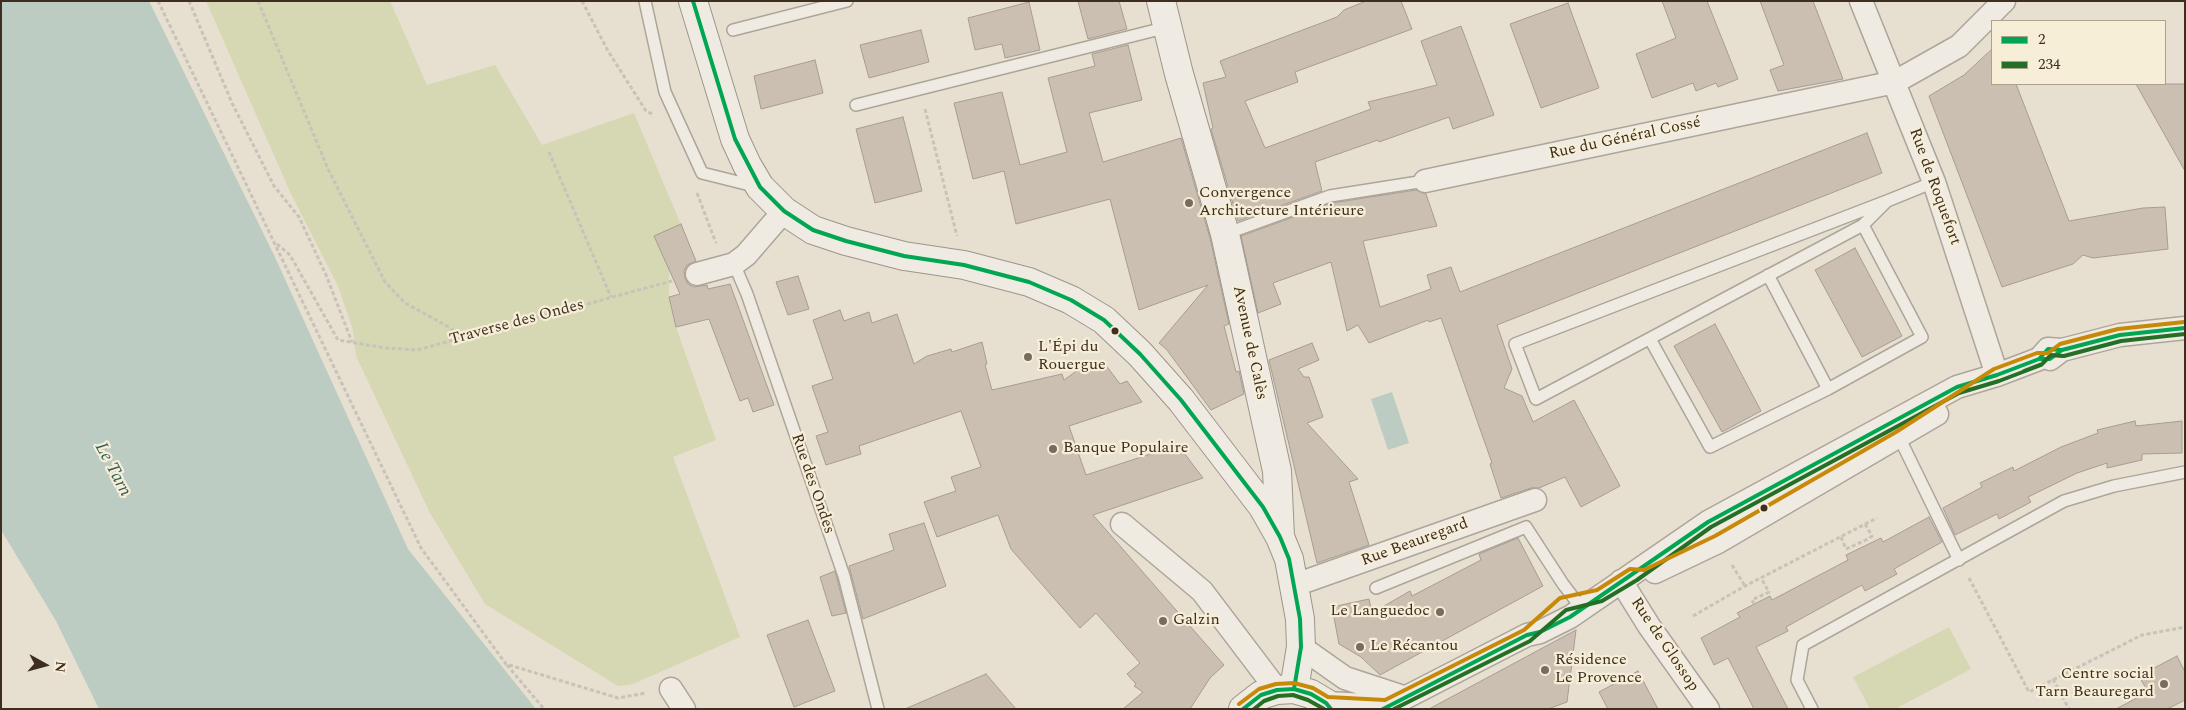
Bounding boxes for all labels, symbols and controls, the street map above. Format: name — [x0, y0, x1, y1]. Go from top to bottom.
legend — [1991, 20, 2166, 85]
text: 2 — [2038, 28, 2046, 51]
text: 234 — [2038, 53, 2061, 76]
street label: Rue du Général Cossé — [1547, 114, 1703, 164]
street label: Rue de Roquefort — [1904, 126, 1964, 248]
place label: Convergence Architecture Intérieure — [1199, 184, 1364, 222]
marker: Convergence Architecture Intérieure — [1183, 197, 1195, 209]
street label: Avenue de Calès — [1228, 284, 1270, 402]
street label: Traverse des Ondes — [448, 296, 586, 350]
unlabelled marker — [1110, 326, 1120, 336]
place label: L'Épi du Rouergue — [1038, 338, 1106, 376]
marker: L'Épi du Rouergue — [1022, 351, 1034, 363]
street label: Rue des Ondes — [786, 431, 838, 537]
water label: Le Tarn — [89, 439, 135, 501]
place label: Banque Populaire — [1063, 439, 1189, 459]
marker: Banque Populaire — [1047, 443, 1059, 455]
unlabelled marker — [1759, 503, 1769, 513]
street label: Rue Beauregard — [1359, 515, 1471, 571]
street label: Rue de Glossop — [1626, 594, 1702, 696]
place label: Le Languedoc — [1330, 602, 1430, 622]
marker: Le Languedoc — [1434, 606, 1446, 618]
place label: Galzin — [1173, 611, 1220, 631]
marker: Galzin — [1157, 615, 1169, 627]
place label: Le Récantou — [1370, 637, 1458, 657]
north arrow — [20, 640, 70, 690]
marker: Le Récantou — [1354, 641, 1366, 653]
place label: Résidence Le Provence — [1555, 651, 1642, 689]
text: N — [49, 660, 72, 674]
marker: Résidence Le Provence — [1539, 664, 1551, 676]
place label: Centre social Tarn Beauregard — [2035, 665, 2154, 703]
marker: Centre social Tarn Beauregard — [2158, 678, 2170, 690]

